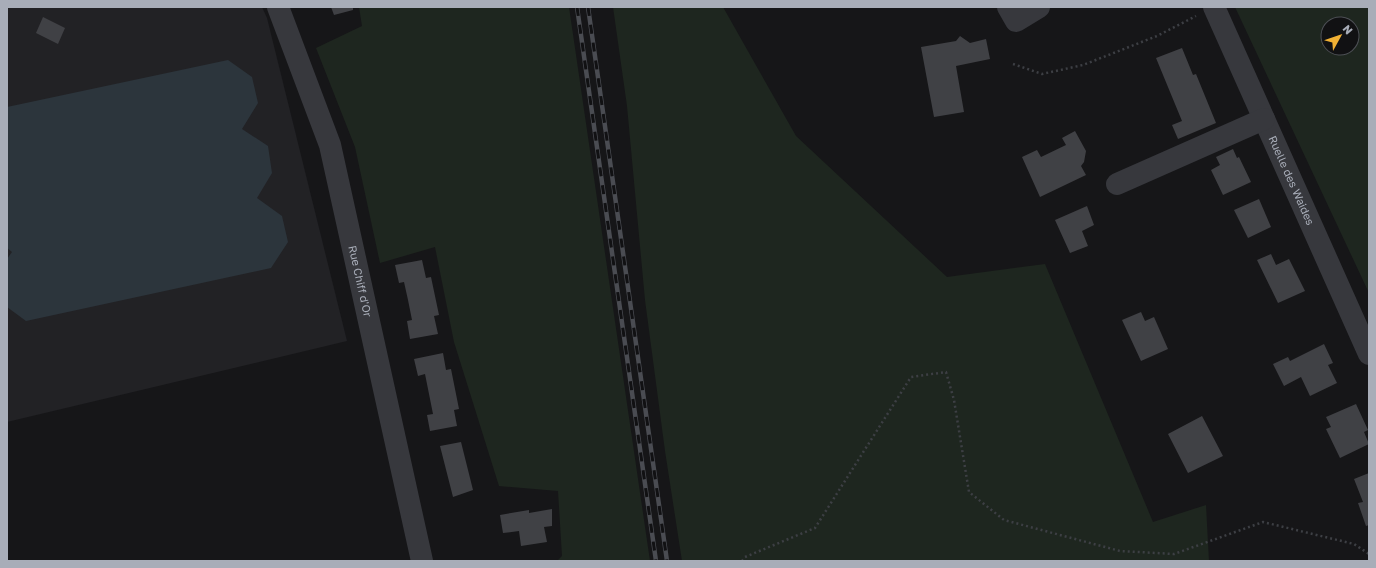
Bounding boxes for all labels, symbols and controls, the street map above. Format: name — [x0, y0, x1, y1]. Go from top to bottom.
north arrow — [1320, 16, 1360, 56]
text: N — [1340, 22, 1356, 37]
street label: Ruelle des Waides — [1266, 134, 1318, 227]
street label: Rue Chiff d'Or — [346, 244, 375, 319]

